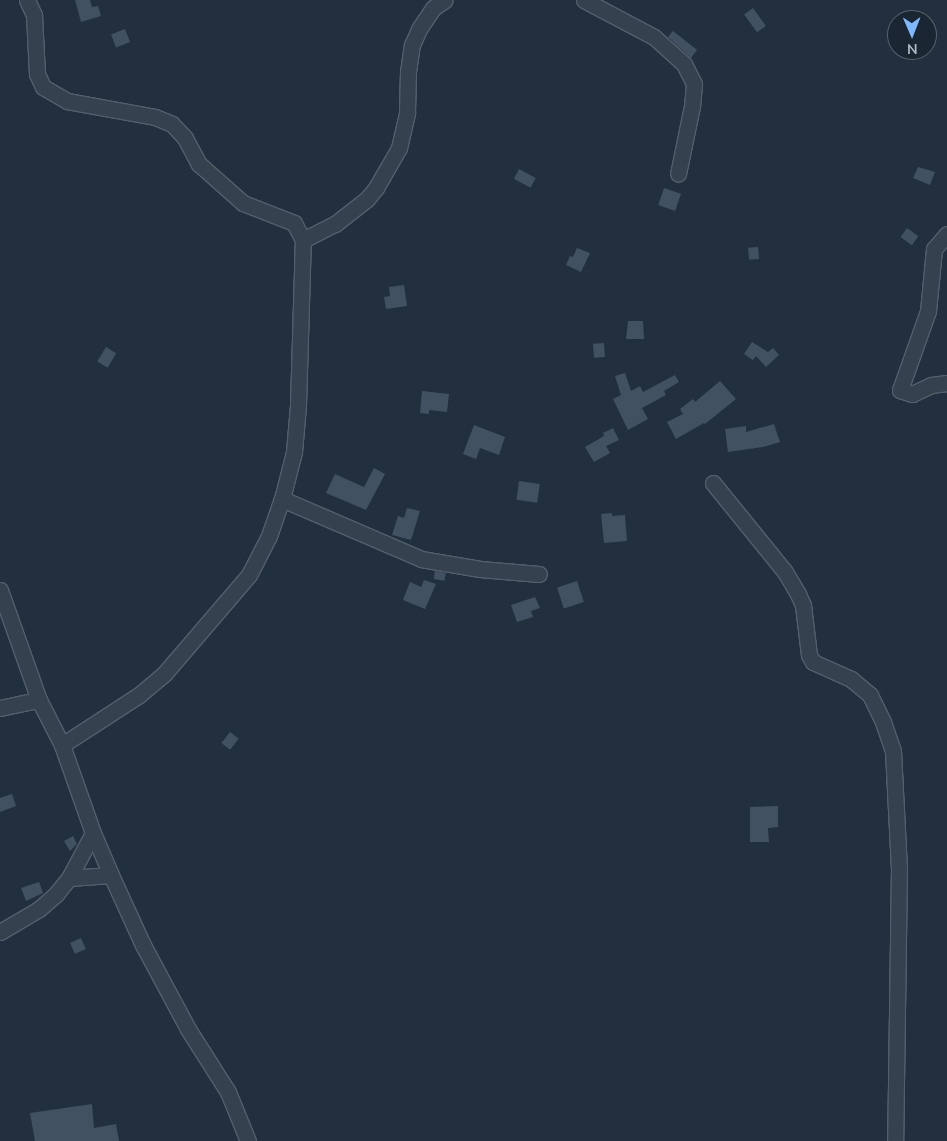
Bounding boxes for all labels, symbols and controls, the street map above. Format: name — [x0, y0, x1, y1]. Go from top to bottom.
north arrow — [887, 10, 937, 60]
text: N — [907, 40, 918, 58]

